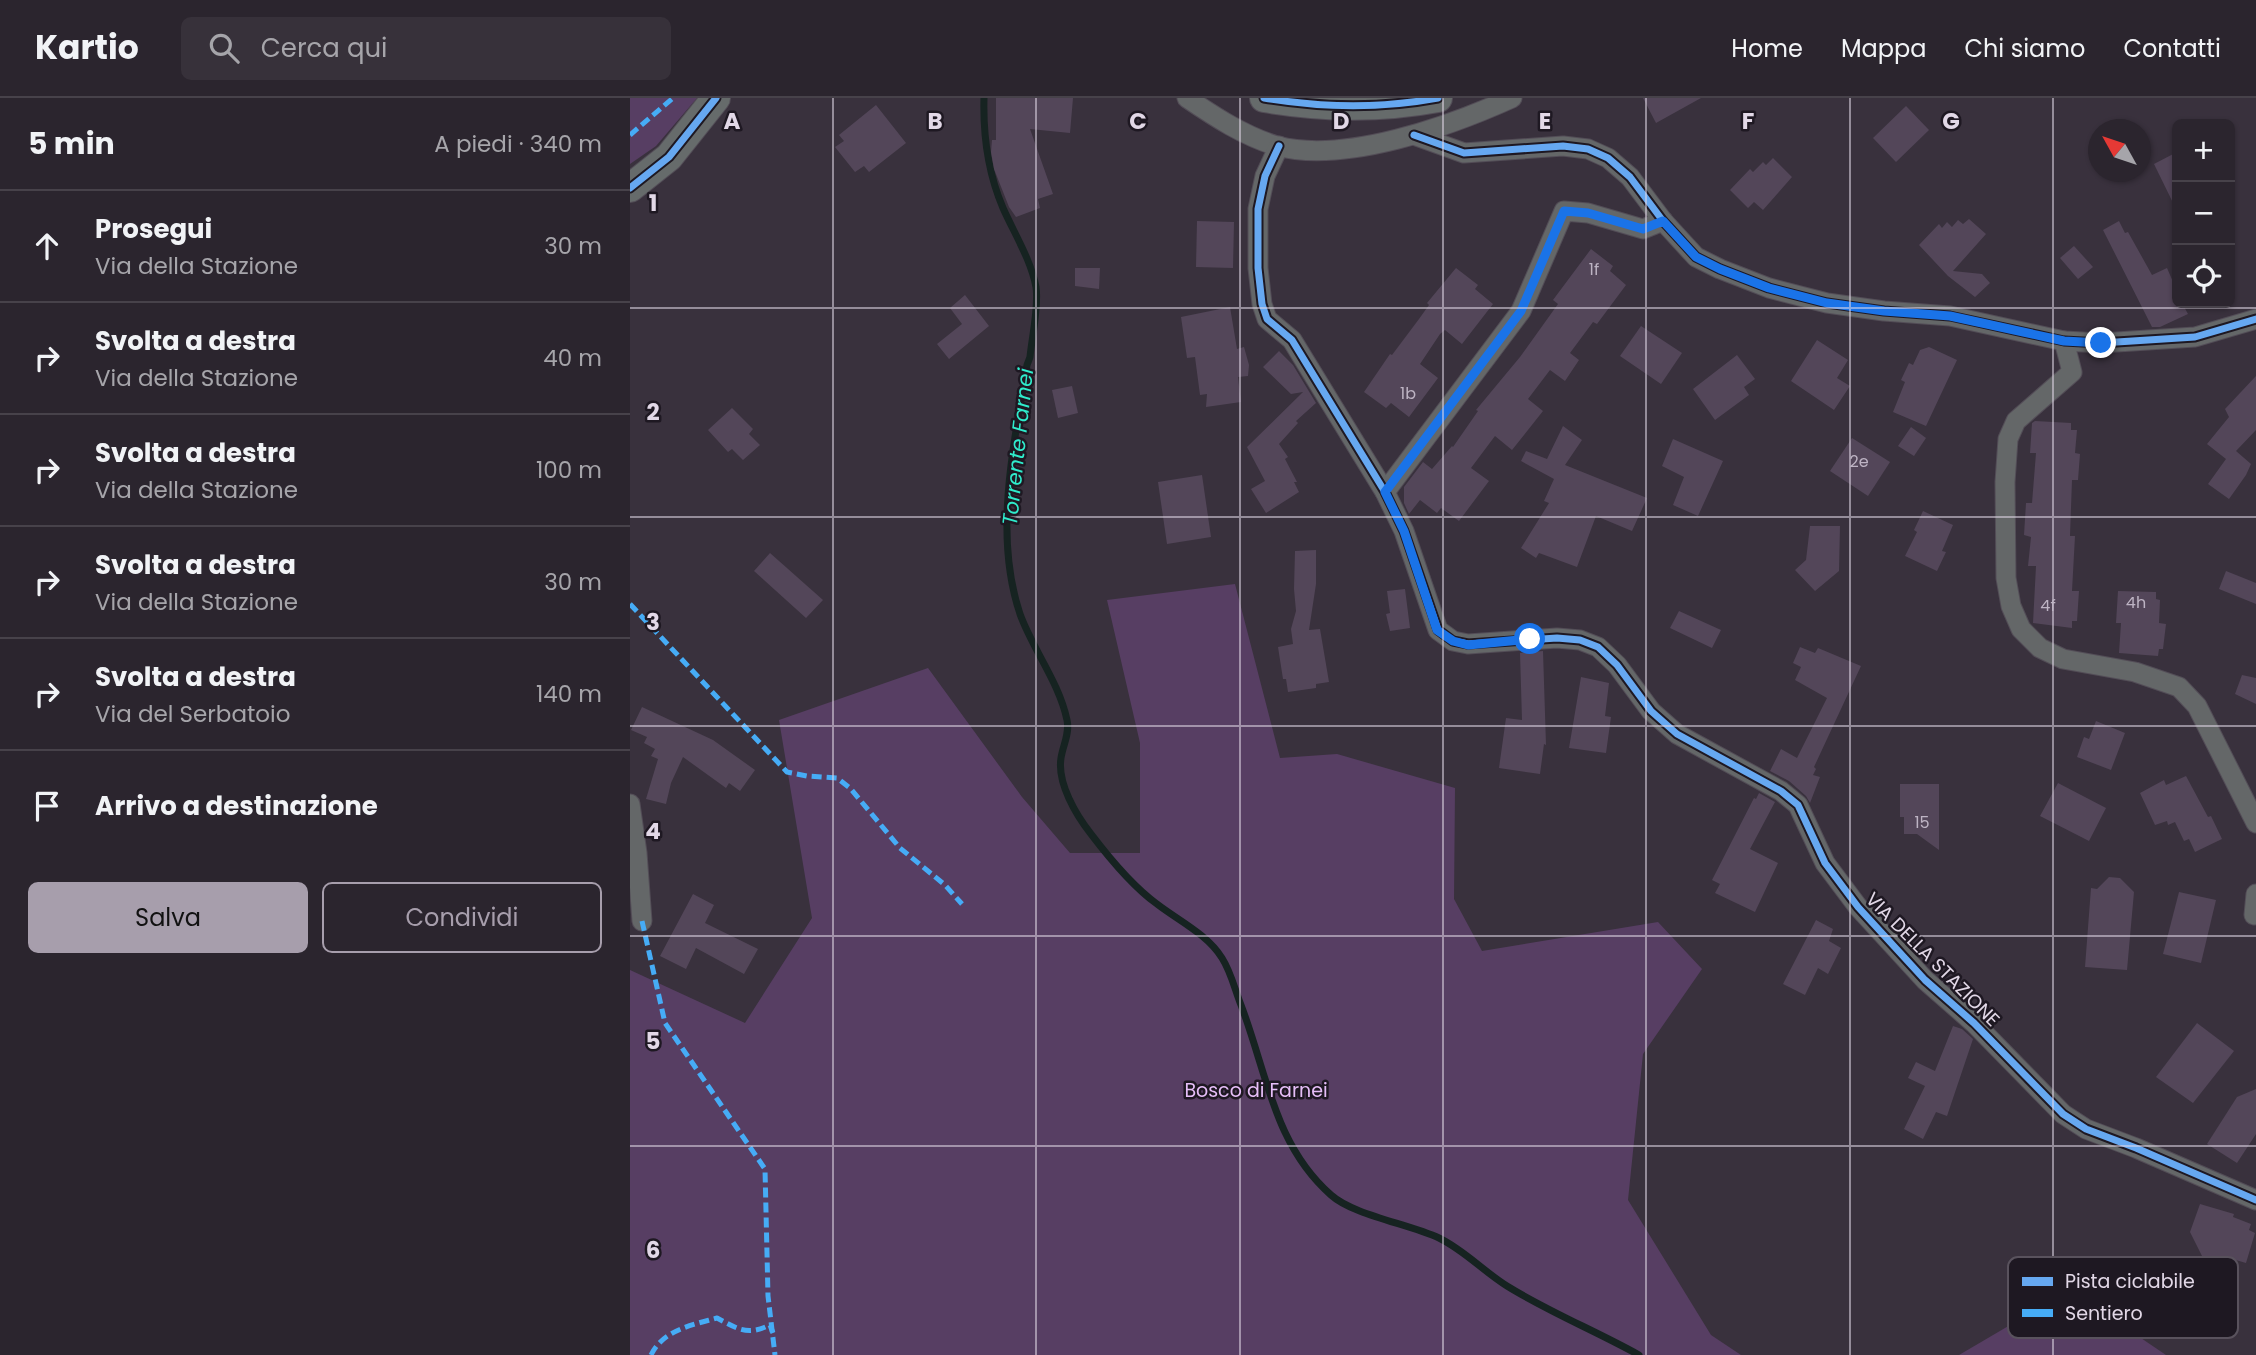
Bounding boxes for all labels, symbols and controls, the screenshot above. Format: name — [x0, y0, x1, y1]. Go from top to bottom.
search box — [181, 17, 671, 80]
text: Kartio — [35, 24, 139, 71]
icon: search — [205, 29, 243, 67]
text: Cerca qui — [261, 30, 388, 66]
text: Home — [1731, 32, 1803, 65]
text: Mappa — [1841, 32, 1926, 65]
text: Chi siamo — [1964, 32, 2085, 65]
text: Contatti — [2123, 32, 2221, 65]
text: A — [724, 105, 741, 137]
text: B — [927, 105, 943, 137]
text: C — [1129, 105, 1147, 137]
text: D — [1333, 105, 1349, 137]
text: E — [1539, 105, 1551, 137]
text: F — [1742, 105, 1754, 137]
text: G — [1942, 105, 1960, 137]
north arrow — [2088, 119, 2151, 182]
map controls — [2172, 119, 2235, 308]
button: + — [2172, 119, 2235, 182]
text: 5 min — [28, 122, 115, 165]
text: A piedi · 340 m — [434, 128, 602, 160]
button: − — [2172, 182, 2235, 245]
text: 1 — [649, 187, 657, 219]
text: Prosegui — [95, 211, 212, 247]
icon: ahead — [28, 227, 66, 265]
text: 30 m — [544, 230, 602, 262]
button: locate — [2172, 245, 2235, 308]
text: Via della Stazione — [95, 250, 298, 282]
house number: 1f — [1589, 258, 1599, 281]
text: Svolta a destra — [95, 323, 296, 359]
route end — [2085, 327, 2116, 358]
icon: right — [28, 339, 66, 377]
text: 40 m — [543, 342, 602, 374]
text: Via della Stazione — [95, 362, 298, 394]
water label: Torrente Farnei — [995, 366, 1040, 527]
house number: 1b — [1400, 382, 1416, 405]
text: 2 — [646, 396, 660, 428]
text: Svolta a destra — [95, 435, 296, 471]
house number: 2e — [1849, 450, 1869, 473]
icon: right — [28, 451, 66, 489]
text: 100 m — [536, 454, 602, 486]
text: Via della Stazione — [95, 474, 298, 506]
text: Svolta a destra — [95, 547, 296, 583]
icon: right — [28, 563, 66, 601]
text: 30 m — [544, 566, 602, 598]
text: Via della Stazione — [95, 586, 298, 618]
house number: 4h — [2126, 591, 2146, 614]
house number: 4f — [2040, 594, 2056, 617]
text: 3 — [646, 606, 660, 638]
route start — [1514, 623, 1545, 654]
text: Svolta a destra — [95, 659, 296, 695]
icon: right — [28, 675, 66, 713]
text: 140 m — [536, 678, 602, 710]
text: Via del Serbatoio — [95, 698, 290, 730]
icon: arrive — [28, 787, 66, 825]
text: Arrivo a destinazione — [95, 788, 378, 824]
house number: 15 — [1914, 811, 1930, 834]
text: 4 — [645, 815, 661, 847]
button: Salva — [28, 882, 308, 953]
button: Condividi — [322, 882, 602, 953]
street label: VIA DELLA STAZIONE — [1859, 886, 2006, 1033]
text: 5 — [646, 1025, 660, 1057]
park label: Bosco di Farnei — [1184, 1077, 1328, 1104]
text: 6 — [646, 1234, 660, 1266]
legend — [2008, 1257, 2238, 1338]
text: Pista ciclabile — [2065, 1268, 2195, 1295]
text: Sentiero — [2065, 1300, 2143, 1327]

